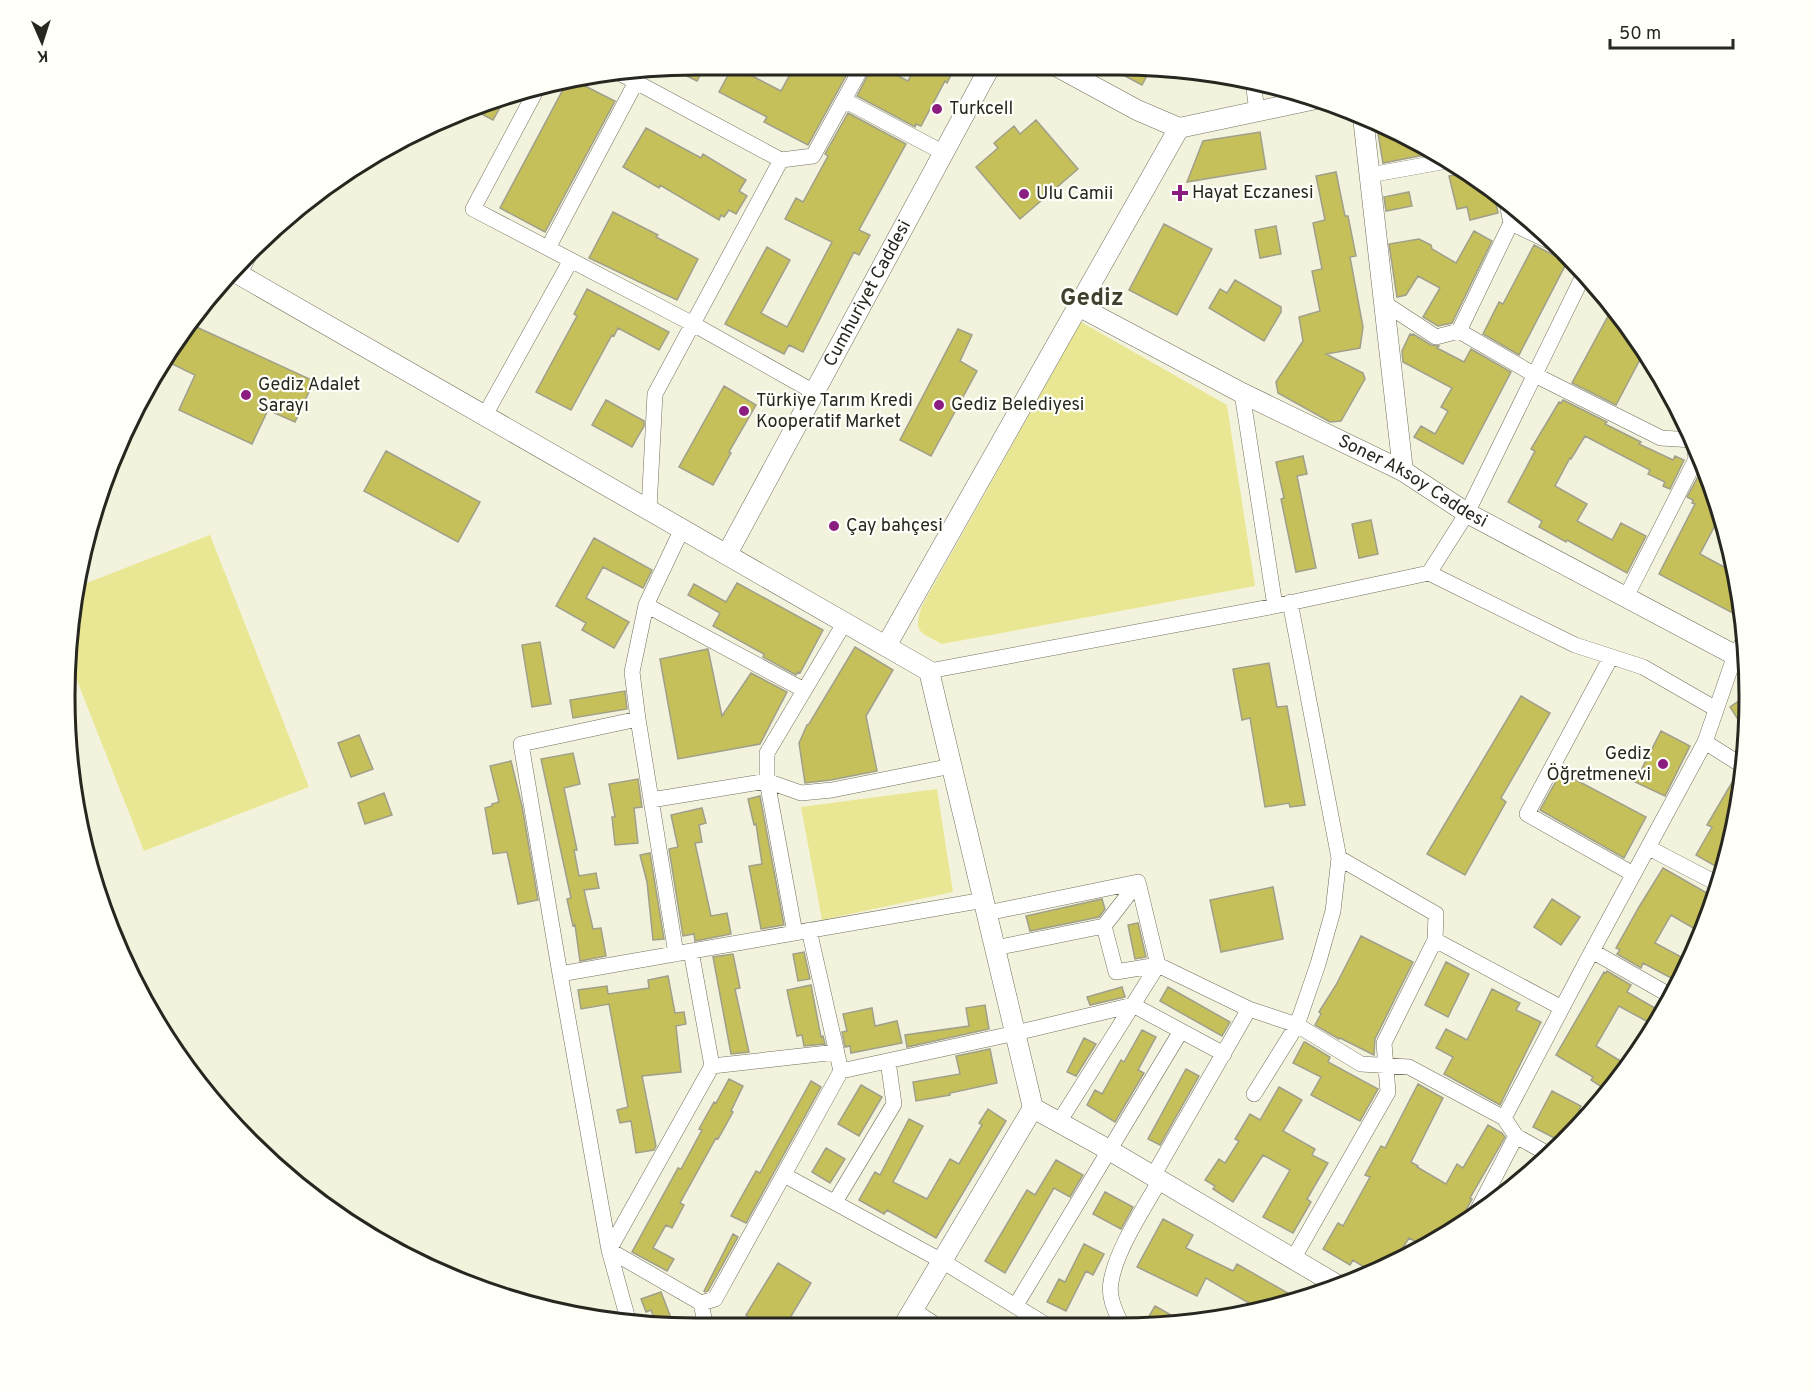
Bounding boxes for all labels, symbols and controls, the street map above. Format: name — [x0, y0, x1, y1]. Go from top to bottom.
north arrow — [12, 12, 72, 72]
scale bar — [1610, 12, 1733, 50]
text: 50 m — [1619, 23, 1661, 46]
text: K — [37, 45, 49, 65]
place label: Turkcell — [949, 98, 1013, 121]
marker: Turkcell — [930, 102, 944, 116]
place label: Hayat Eczanesi — [1192, 182, 1314, 205]
place label: Ulu Camii — [1036, 183, 1113, 206]
marker: Hayat Eczanesi — [1173, 186, 1187, 200]
marker: Ulu Camii — [1017, 187, 1031, 201]
street label: Cumhuriyet Caddesi — [819, 216, 917, 371]
district label: Gediz — [1060, 284, 1124, 314]
place label: Gediz Adalet Sarayı — [258, 374, 360, 418]
marker: Gediz Adalet Sarayı — [239, 388, 253, 402]
place label: Türkiye Tarım Kredi Kooperatif Market — [756, 390, 913, 434]
place label: Gediz Belediyesi — [951, 394, 1084, 417]
marker: Gediz Belediyesi — [932, 398, 946, 412]
marker: Türkiye Tarım Kredi Kooperatif Market — [737, 404, 751, 418]
street label: Soner Aksoy Caddesi — [1334, 430, 1491, 533]
place label: Çay bahçesi — [846, 515, 943, 538]
marker: Çay bahçesi — [827, 519, 841, 533]
place label: Gediz Öğretmenevi — [1547, 743, 1651, 787]
marker: Gediz Öğretmenevi — [1656, 757, 1670, 771]

